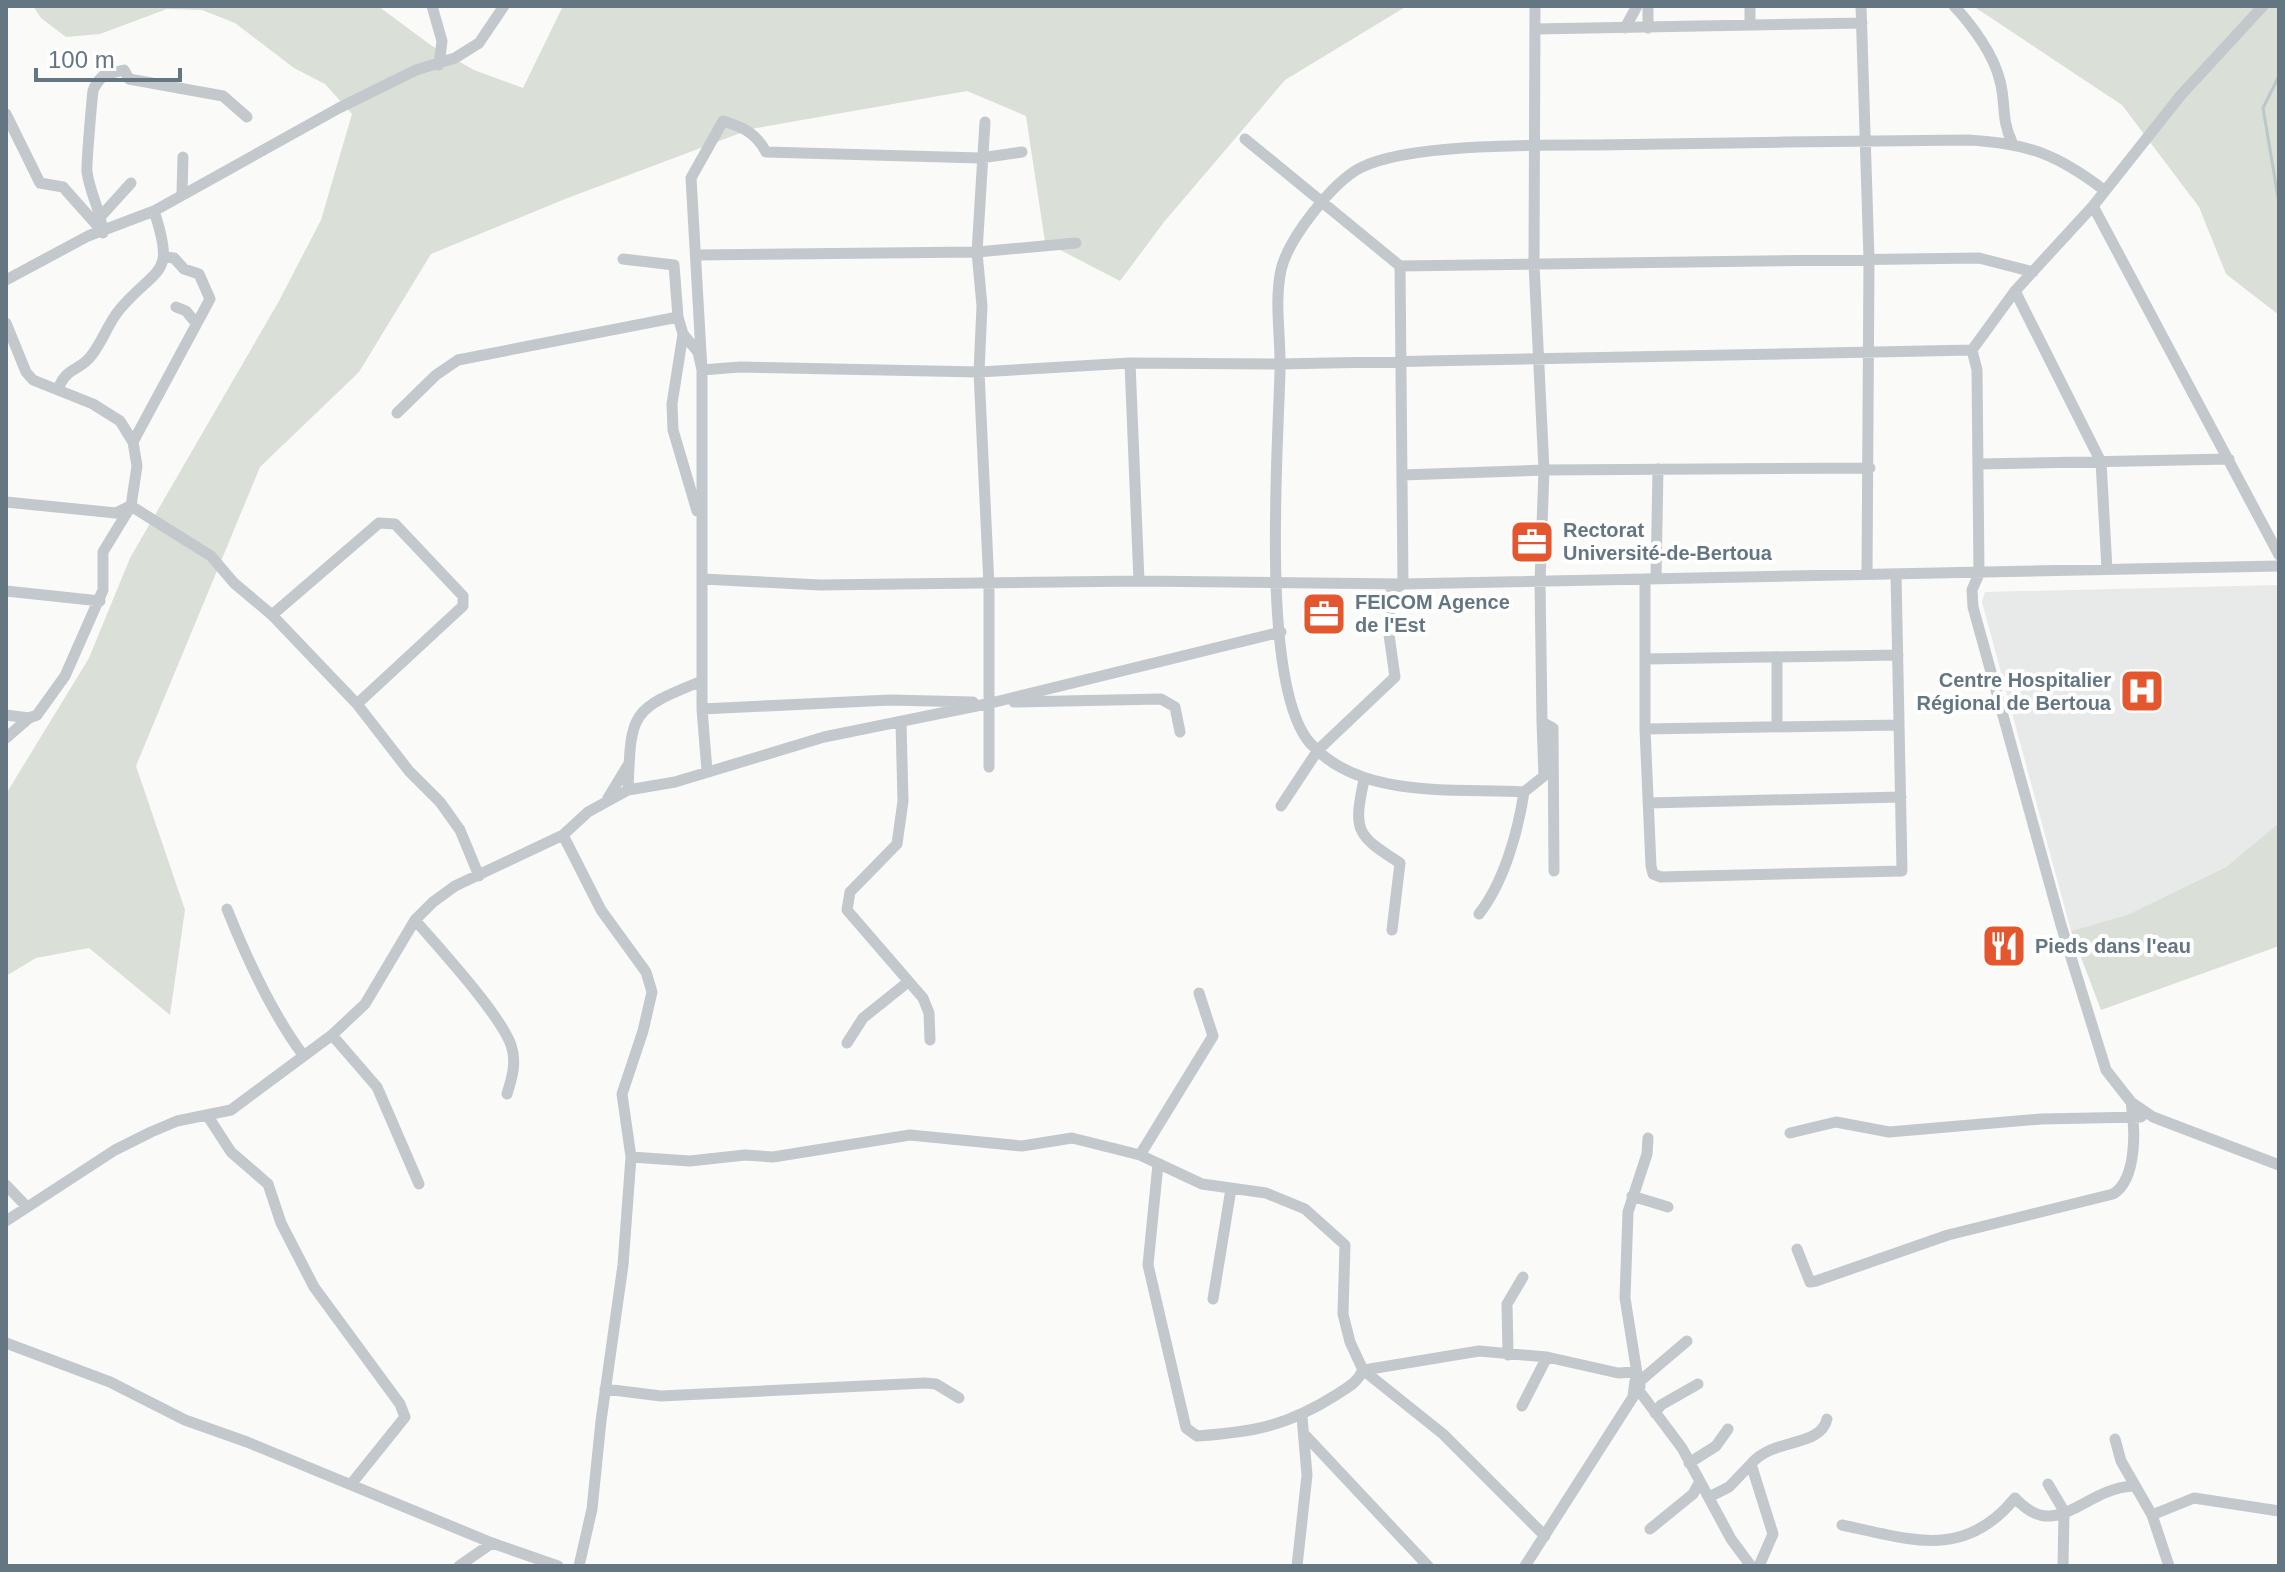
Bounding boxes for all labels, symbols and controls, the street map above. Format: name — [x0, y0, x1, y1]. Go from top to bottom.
scale bar — [36, 32, 180, 82]
text: 100 m — [48, 46, 115, 73]
office icon: Rectorat Université-de-Bertoua — [1508, 518, 1556, 566]
place label: Rectorat Université-de-Bertoua — [1563, 519, 1773, 564]
office icon: FEICOM Agence de l'Est — [1300, 590, 1348, 638]
place label: FEICOM Agence de l'Est — [1355, 591, 1510, 636]
hospital icon: Centre Hospitalier Régional de Bertoua — [2118, 667, 2166, 715]
place label: Centre Hospitalier Régional de Bertoua — [1917, 669, 2112, 714]
restaurant icon: Pieds dans l'eau — [1980, 922, 2028, 970]
place label: Pieds dans l'eau — [2035, 935, 2191, 957]

